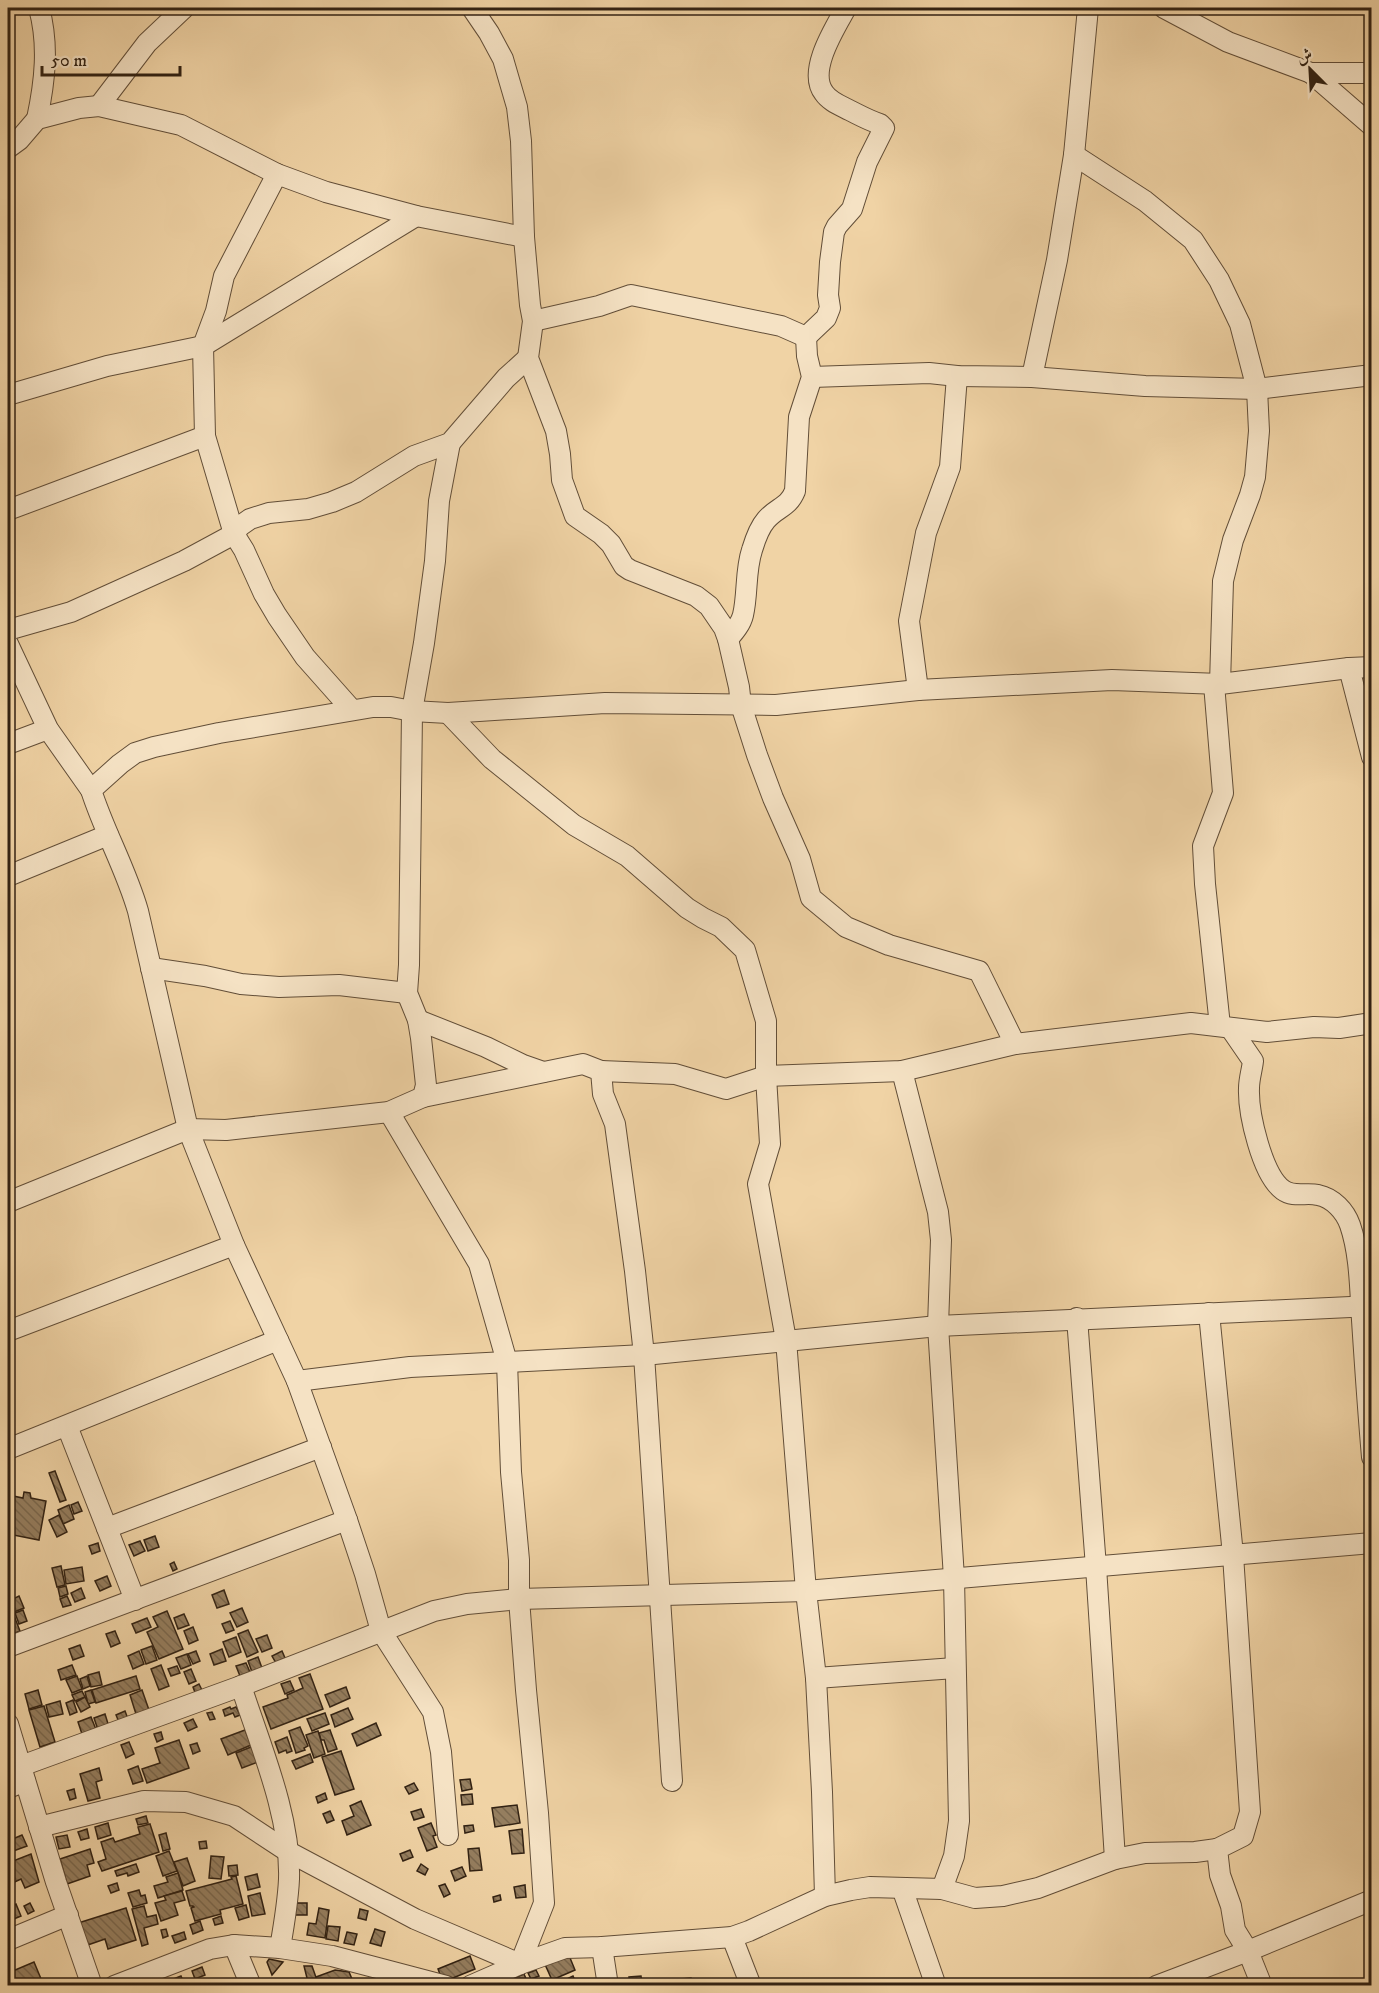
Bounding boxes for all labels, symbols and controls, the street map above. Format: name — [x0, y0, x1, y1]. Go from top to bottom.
scale bar — [42, 39, 180, 77]
north arrow — [1280, 39, 1340, 99]
text: ش — [1293, 44, 1316, 69]
text: 50 m — [51, 50, 87, 72]

